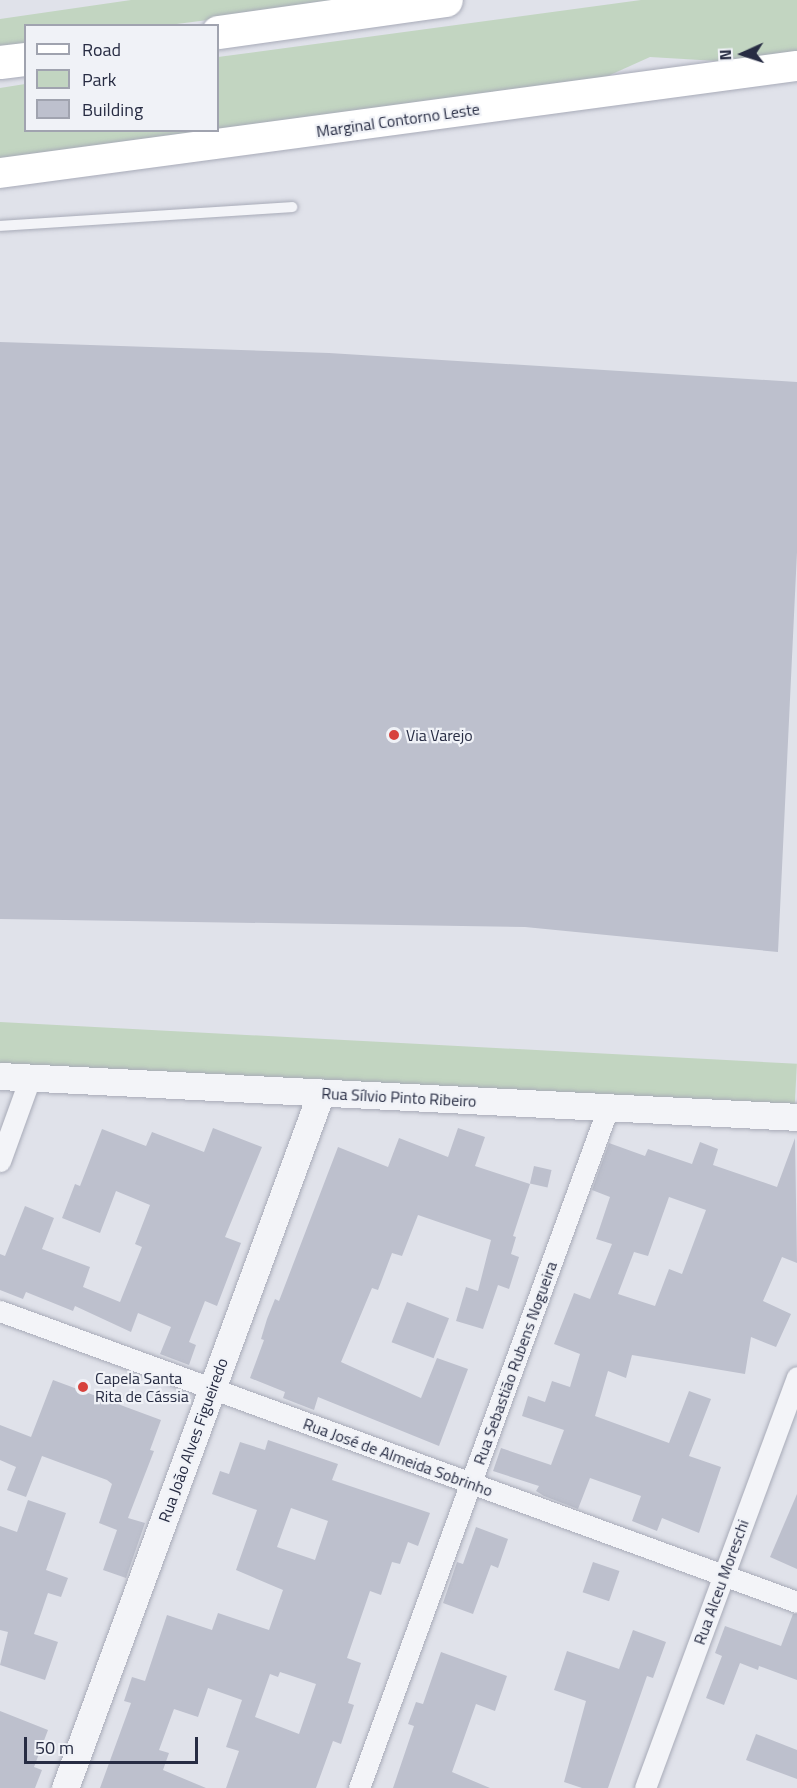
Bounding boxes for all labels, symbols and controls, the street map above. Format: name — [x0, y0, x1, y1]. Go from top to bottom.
legend — [24, 24, 219, 132]
north arrow — [713, 24, 773, 84]
text: Road — [82, 36, 121, 63]
text: N — [713, 49, 737, 61]
text: Park — [82, 66, 116, 93]
text: Building — [82, 96, 143, 123]
street label: Marginal Contorno Leste — [315, 99, 481, 141]
place label: Via Varejo — [406, 725, 473, 745]
marker: Via Varejo — [387, 728, 401, 742]
street label: Rua Sílvio Pinto Ribeiro — [321, 1083, 477, 1111]
street label: Rua Sebastião Rubens Nogueira — [469, 1259, 561, 1467]
street label: Rua João Alves Figueiredo — [154, 1355, 232, 1525]
place label: Capela Santa Rita de Cássia — [95, 1368, 189, 1406]
marker: Capela Santa Rita de Cássia — [76, 1380, 90, 1394]
street label: Rua José de Almeida Sobrinho — [301, 1414, 495, 1500]
street label: Rua Alceu Moreschi — [689, 1517, 753, 1647]
scale bar — [27, 1725, 201, 1763]
text: 50 m — [35, 1734, 74, 1761]

